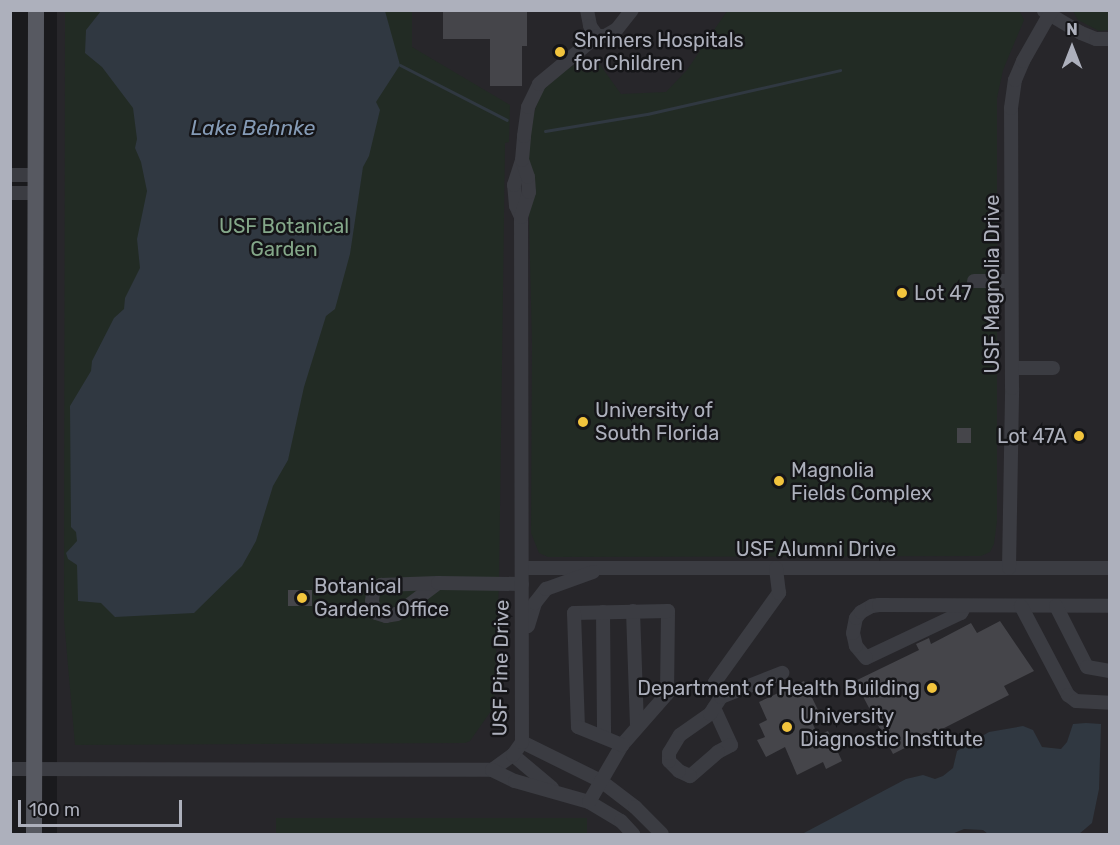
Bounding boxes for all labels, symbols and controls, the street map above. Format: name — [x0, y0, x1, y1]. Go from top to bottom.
north arrow — [1042, 18, 1102, 78]
text: N — [1066, 20, 1078, 39]
place label: Shriners Hospitals for Children — [574, 28, 744, 75]
marker: Shriners Hospitals for Children — [551, 43, 569, 61]
water label: Lake Behnke — [191, 115, 315, 141]
street label: USF Magnolia Drive — [980, 194, 1004, 374]
park label: USF Botanical Garden — [219, 214, 349, 261]
place label: Lot 47 — [914, 281, 971, 305]
marker: Lot 47 — [895, 286, 909, 300]
place label: University of South Florida — [595, 398, 719, 445]
marker: University of South Florida — [576, 415, 590, 429]
place label: Lot 47A — [997, 424, 1067, 448]
marker: Lot 47A — [1072, 429, 1086, 443]
place label: Magnolia Fields Complex — [791, 458, 932, 505]
marker: Magnolia Fields Complex — [772, 474, 786, 488]
street label: USF Alumni Drive — [735, 537, 897, 561]
place label: Botanical Gardens Office — [314, 574, 449, 621]
marker: Botanical Gardens Office — [295, 591, 309, 605]
street label: USF Pine Drive — [488, 599, 514, 737]
place label: Department of Health Building — [637, 676, 920, 700]
marker: Department of Health Building — [925, 681, 939, 695]
place label: University Diagnostic Institute — [800, 704, 983, 751]
marker: University Diagnostic Institute — [778, 718, 796, 736]
scale bar — [21, 788, 184, 826]
text: 100 m — [29, 799, 80, 821]

